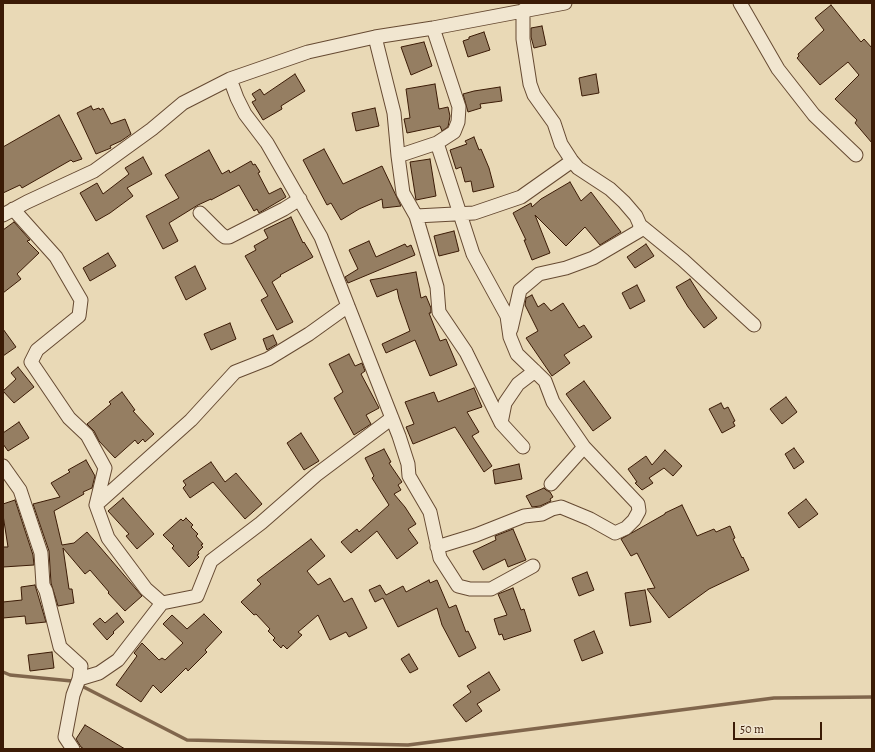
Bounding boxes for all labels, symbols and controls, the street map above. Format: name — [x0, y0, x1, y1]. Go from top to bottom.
scale bar — [735, 714, 824, 740]
text: 50 m — [740, 721, 764, 737]

